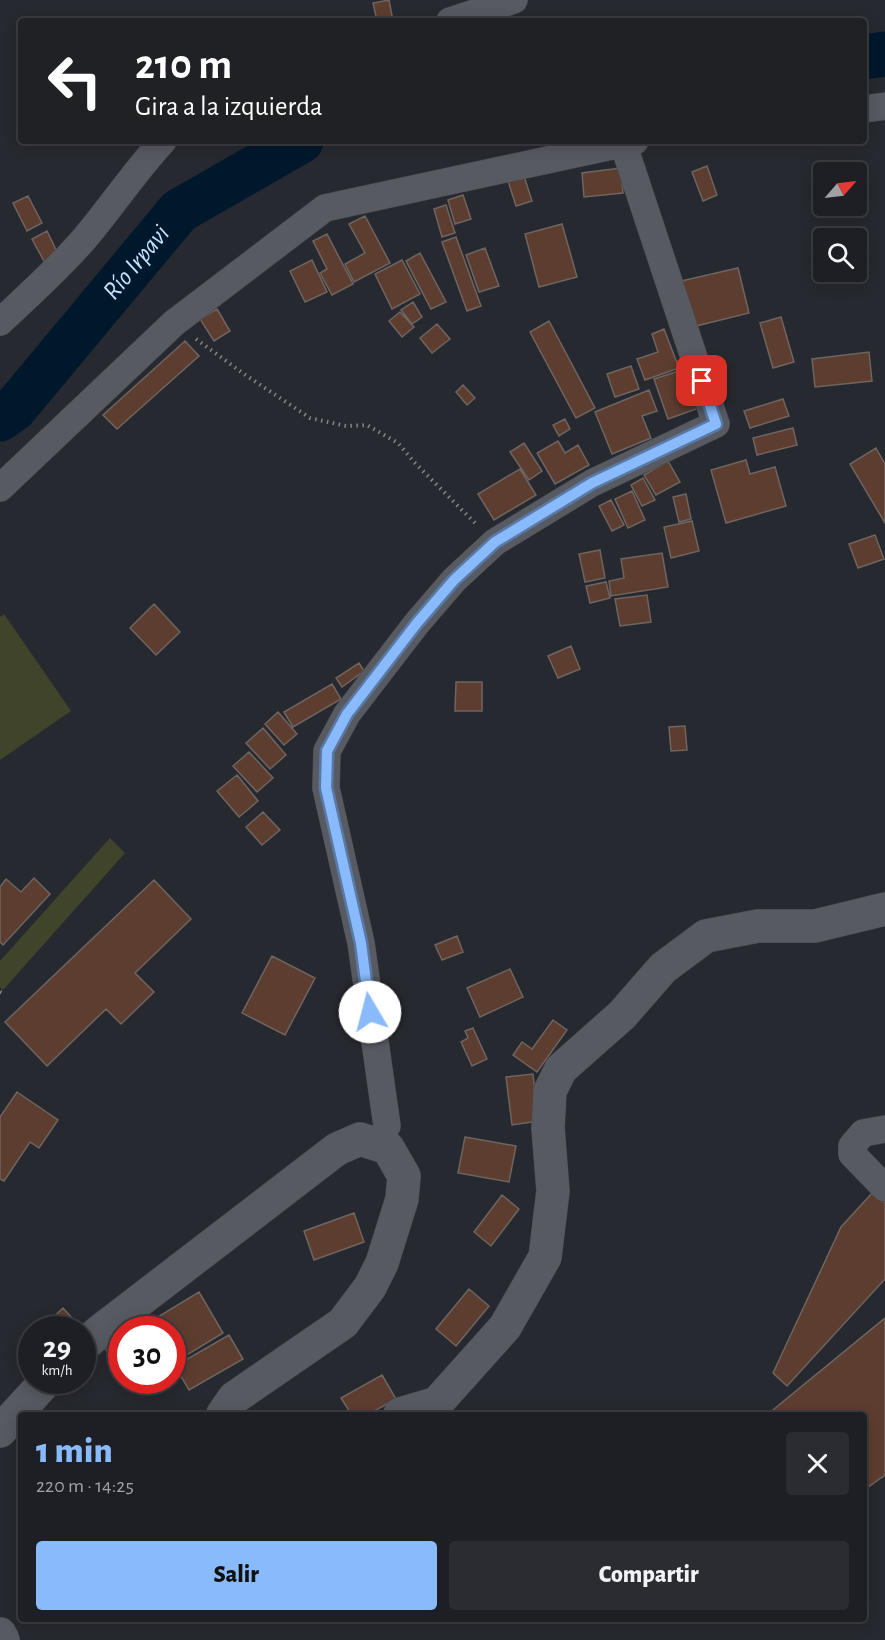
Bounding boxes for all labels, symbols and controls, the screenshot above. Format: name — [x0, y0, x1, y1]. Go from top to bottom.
icon: left — [36, 42, 114, 120]
text: 210 m — [135, 44, 232, 86]
text: Gira a la izquierda — [135, 93, 323, 120]
north arrow — [813, 162, 867, 216]
map controls — [813, 162, 867, 282]
water label: Río Irpavi — [98, 220, 174, 304]
button: search — [813, 228, 867, 282]
pin — [676, 355, 727, 406]
icon: arrive — [685, 364, 718, 397]
position arrow — [338, 980, 402, 1044]
speed limit sign: 30 — [108, 1316, 186, 1394]
text: 29 — [43, 1333, 71, 1363]
text: km/h — [42, 1363, 72, 1378]
button: close — [786, 1432, 849, 1495]
text: 1 min — [36, 1433, 113, 1469]
text: 220 m · 14:25 — [36, 1476, 134, 1496]
button: Salir — [36, 1541, 437, 1610]
button: Compartir — [449, 1541, 849, 1610]

